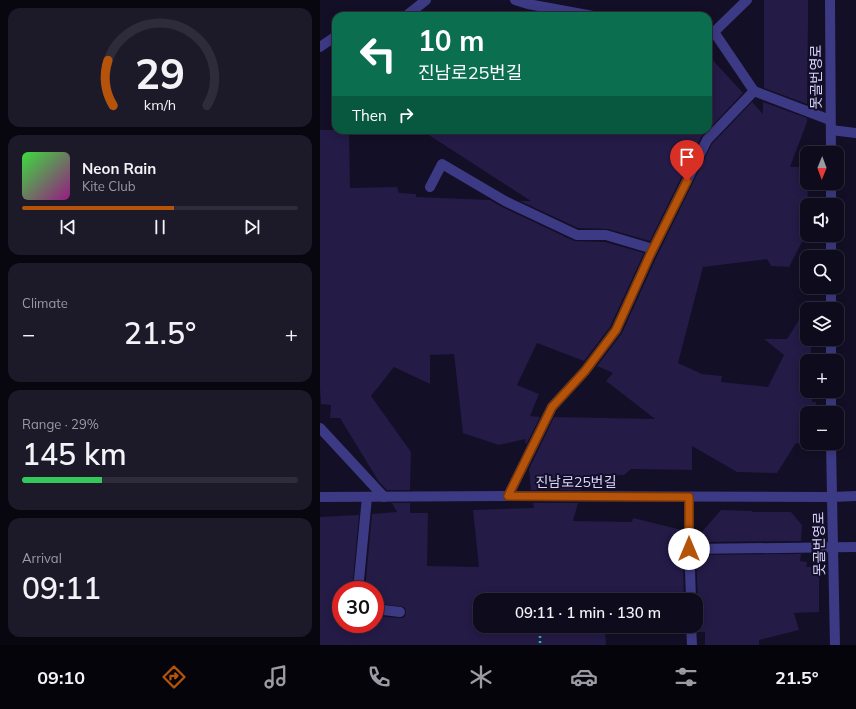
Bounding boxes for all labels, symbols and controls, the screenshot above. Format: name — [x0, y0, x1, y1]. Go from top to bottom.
text: 10 m — [418, 23, 484, 58]
icon: left — [352, 28, 404, 80]
street label: 못골번영로 — [807, 45, 825, 109]
text: 29 — [135, 47, 185, 99]
text: 진남로25번길 — [418, 61, 522, 84]
text: km/h — [144, 95, 176, 113]
icon: right — [395, 104, 417, 126]
text: Then — [352, 106, 387, 125]
pin — [670, 140, 704, 181]
icon: arrive — [676, 146, 698, 168]
north arrow — [800, 146, 844, 190]
map controls — [800, 146, 844, 450]
text: Neon Rain — [82, 159, 156, 178]
text: Kite Club — [82, 178, 136, 194]
button: sound — [800, 198, 844, 242]
icon: previous — [57, 216, 79, 238]
icon: pause — [149, 216, 171, 238]
icon: next — [241, 216, 263, 238]
button: search — [800, 250, 844, 294]
text: Climate — [22, 295, 68, 311]
button: layers — [800, 302, 844, 346]
text: 21.5° — [124, 314, 196, 352]
text: − — [22, 320, 35, 348]
text: + — [285, 320, 298, 348]
button: + — [800, 354, 844, 398]
button: − — [800, 406, 844, 450]
text: Range · 29% — [22, 416, 99, 432]
text: 145 km — [22, 435, 127, 473]
street label: 진남로25번길 — [535, 473, 617, 491]
street label: 못골번영로 — [809, 512, 829, 576]
position arrow — [668, 528, 710, 570]
text: Arrival — [22, 550, 62, 566]
text: 09:11 — [22, 569, 101, 607]
speed limit sign: 30 — [332, 581, 384, 633]
text: 09:11 · 1 min · 130 m — [515, 603, 661, 622]
icon: directions — [160, 663, 188, 691]
icon: music — [262, 663, 290, 691]
icon: phone — [365, 663, 393, 691]
icon: climate — [467, 663, 495, 691]
icon: car — [570, 663, 598, 691]
icon: filters — [672, 663, 700, 691]
text: 09:10 — [37, 666, 85, 689]
text: 21.5° — [775, 666, 819, 689]

